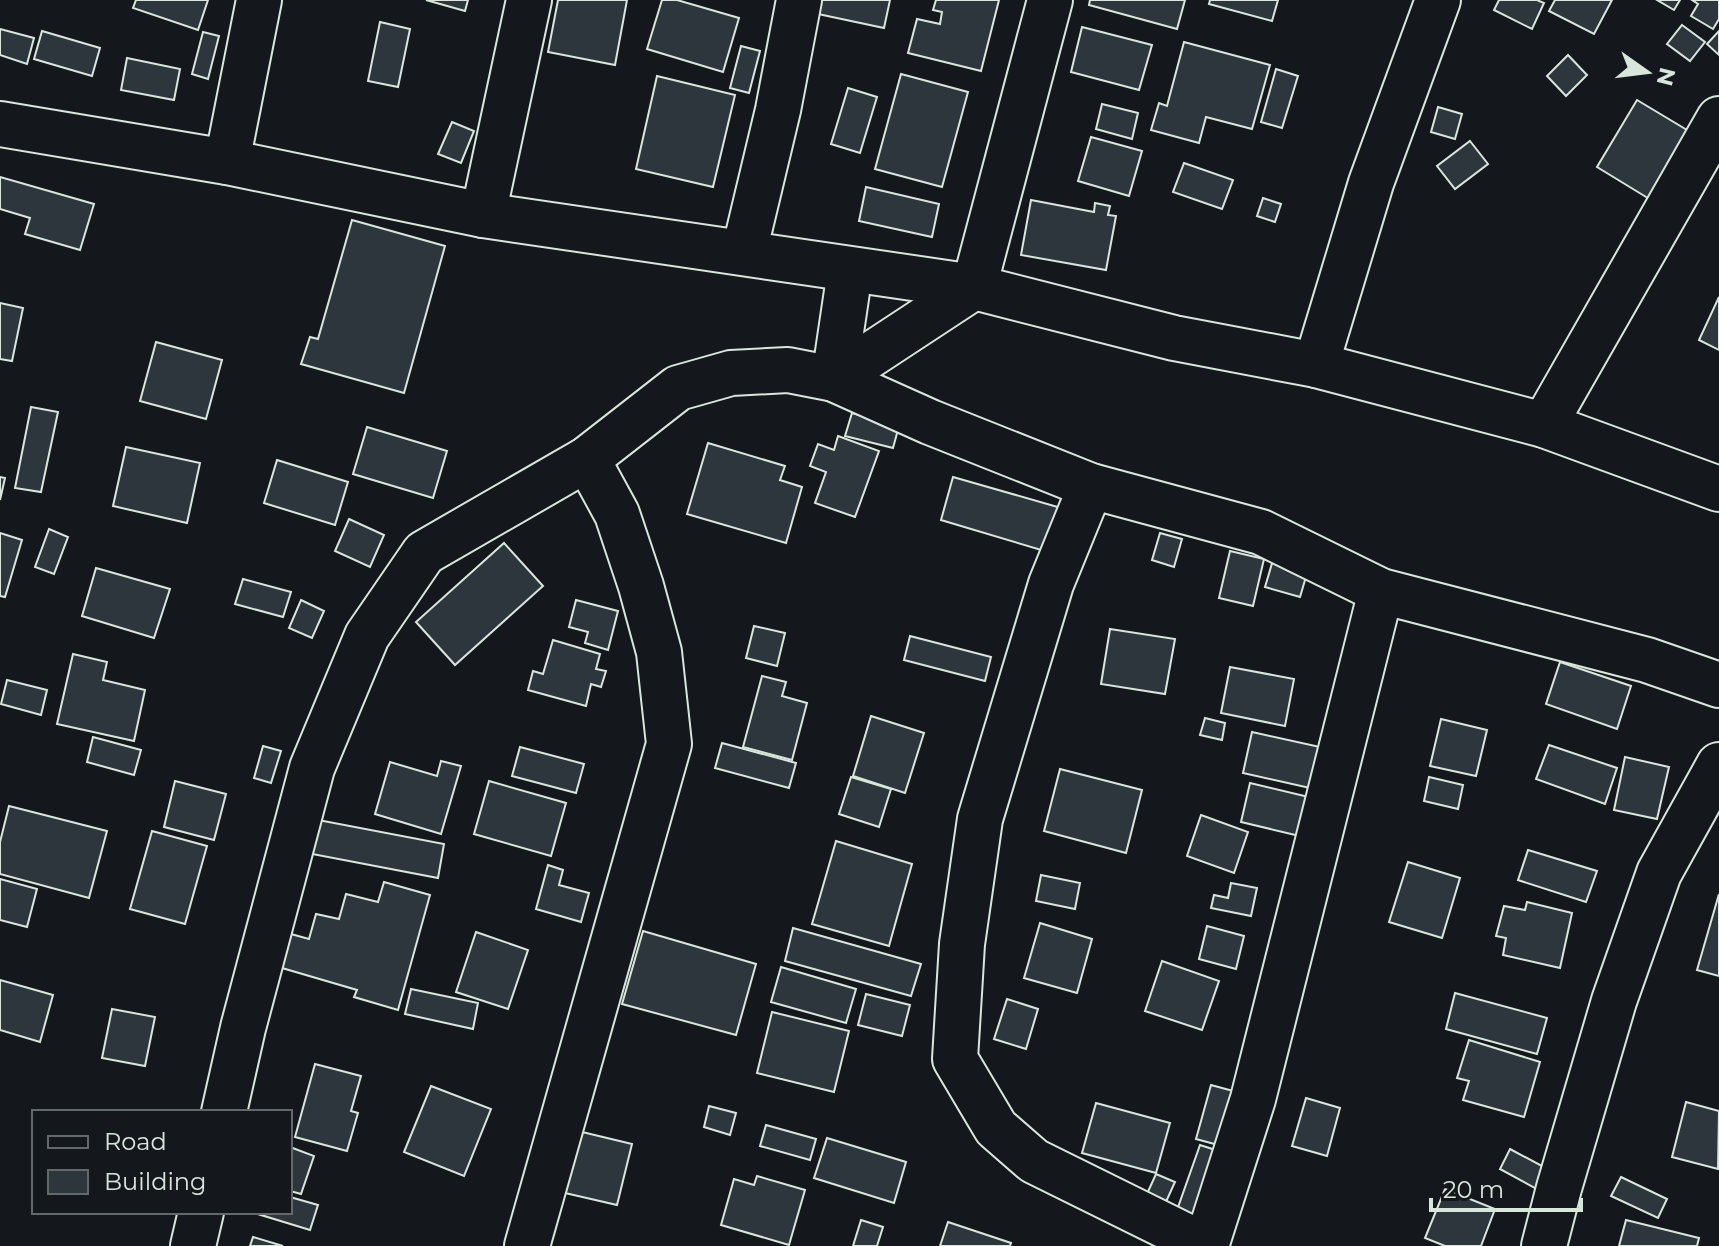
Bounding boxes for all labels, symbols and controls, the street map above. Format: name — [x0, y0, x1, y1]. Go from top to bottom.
north arrow — [1607, 32, 1687, 112]
text: N — [1651, 65, 1681, 89]
legend — [32, 1110, 292, 1214]
text: Road — [104, 1127, 167, 1156]
scale bar — [1431, 1162, 1581, 1212]
text: Building — [104, 1167, 207, 1196]
text: 20 m — [1443, 1175, 1504, 1204]

